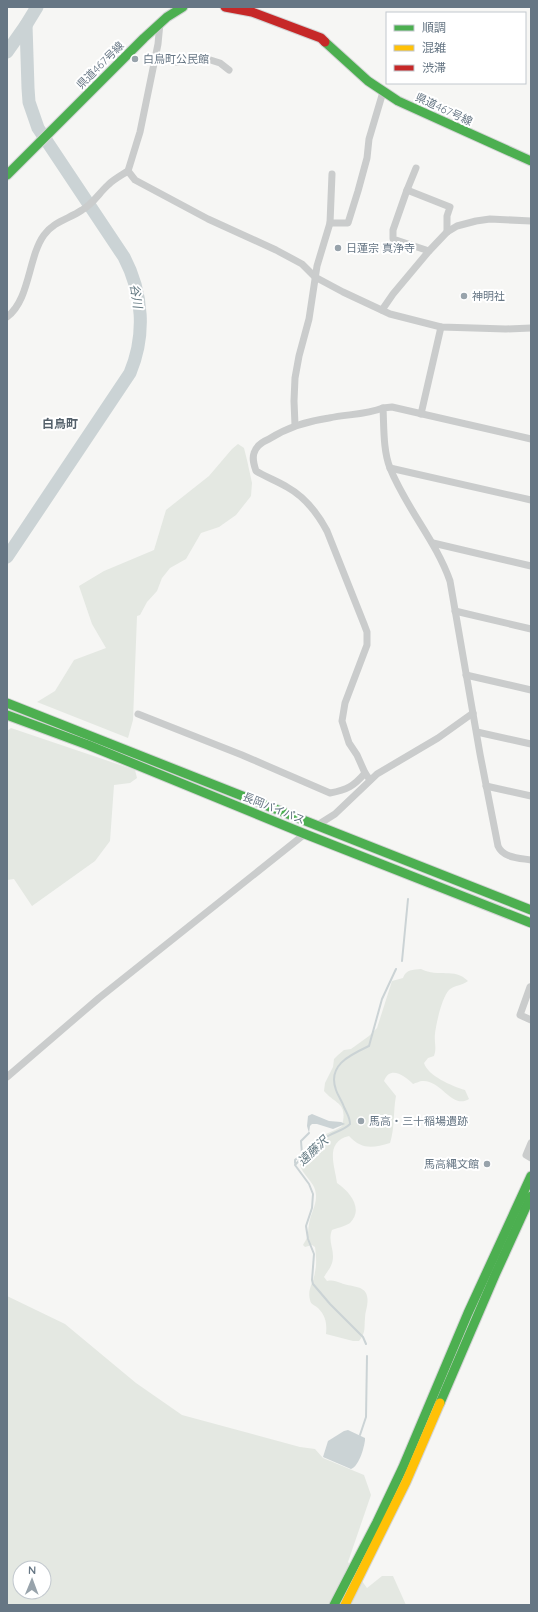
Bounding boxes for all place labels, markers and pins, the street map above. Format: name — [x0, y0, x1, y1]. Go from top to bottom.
place label: 白鳥町公民館 — [143, 52, 209, 66]
marker: 白鳥町公民館 — [130, 54, 140, 64]
place label: 日蓮宗 真浄寺 — [346, 241, 415, 255]
marker: 日蓮宗 真浄寺 — [333, 243, 343, 253]
place label: 神明社 — [472, 289, 505, 303]
marker: 神明社 — [459, 291, 469, 301]
place label: 馬高・三十稲場遺跡 — [369, 1114, 468, 1128]
marker: 馬高・三十稲場遺跡 — [356, 1116, 366, 1126]
place label: 馬高縄文館 — [424, 1157, 479, 1171]
marker: 馬高縄文館 — [482, 1159, 492, 1169]

